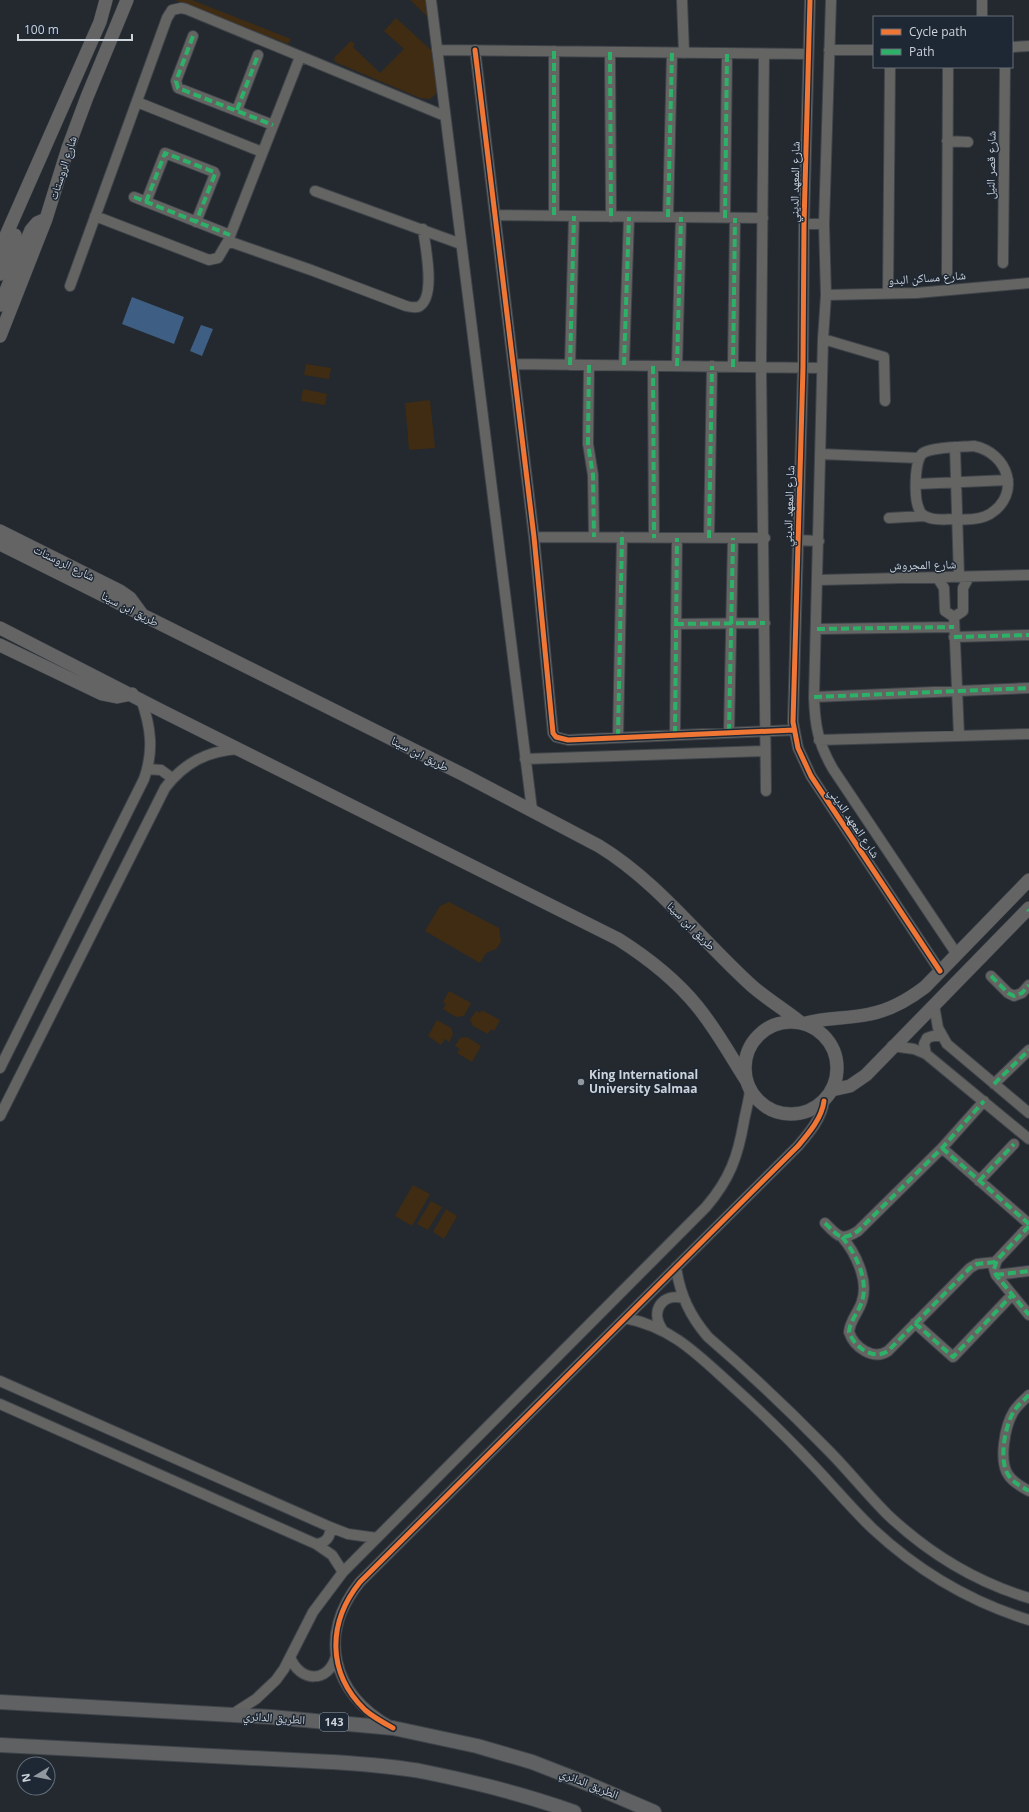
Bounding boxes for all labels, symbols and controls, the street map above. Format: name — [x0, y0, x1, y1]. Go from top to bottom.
scale bar — [18, 16, 132, 42]
legend — [873, 16, 1013, 68]
text: 100 m — [24, 21, 59, 38]
text: Cycle path — [909, 23, 967, 40]
text: Path — [909, 43, 935, 60]
street label: شارع قصر النيل — [981, 130, 1000, 199]
street label: شارع الروستات — [44, 134, 81, 202]
street label: شارع المعهد الديني — [785, 141, 806, 223]
street label: شارع مساكن البدو — [888, 266, 966, 289]
street label: شارع المعهد الديني — [779, 465, 800, 547]
street label: شارع الروستات — [31, 540, 98, 585]
street label: شارع المجروش — [889, 555, 957, 574]
street label: طريق ابن سينا — [98, 587, 162, 630]
street label: طريق ابن سينا — [388, 732, 452, 775]
street label: شارع المعهد الديني — [823, 784, 884, 863]
street label: طريق ابن سينا — [663, 897, 720, 954]
place label: King International University Salmaa — [589, 1066, 698, 1097]
marker: King International University Salmaa — [576, 1077, 586, 1087]
street label: الطريق الدائري — [242, 1707, 306, 1730]
road number: 143 — [320, 1713, 348, 1731]
north arrow — [16, 1756, 56, 1796]
street label: الطريق الدائري — [556, 1764, 621, 1805]
text: N — [17, 1772, 34, 1784]

